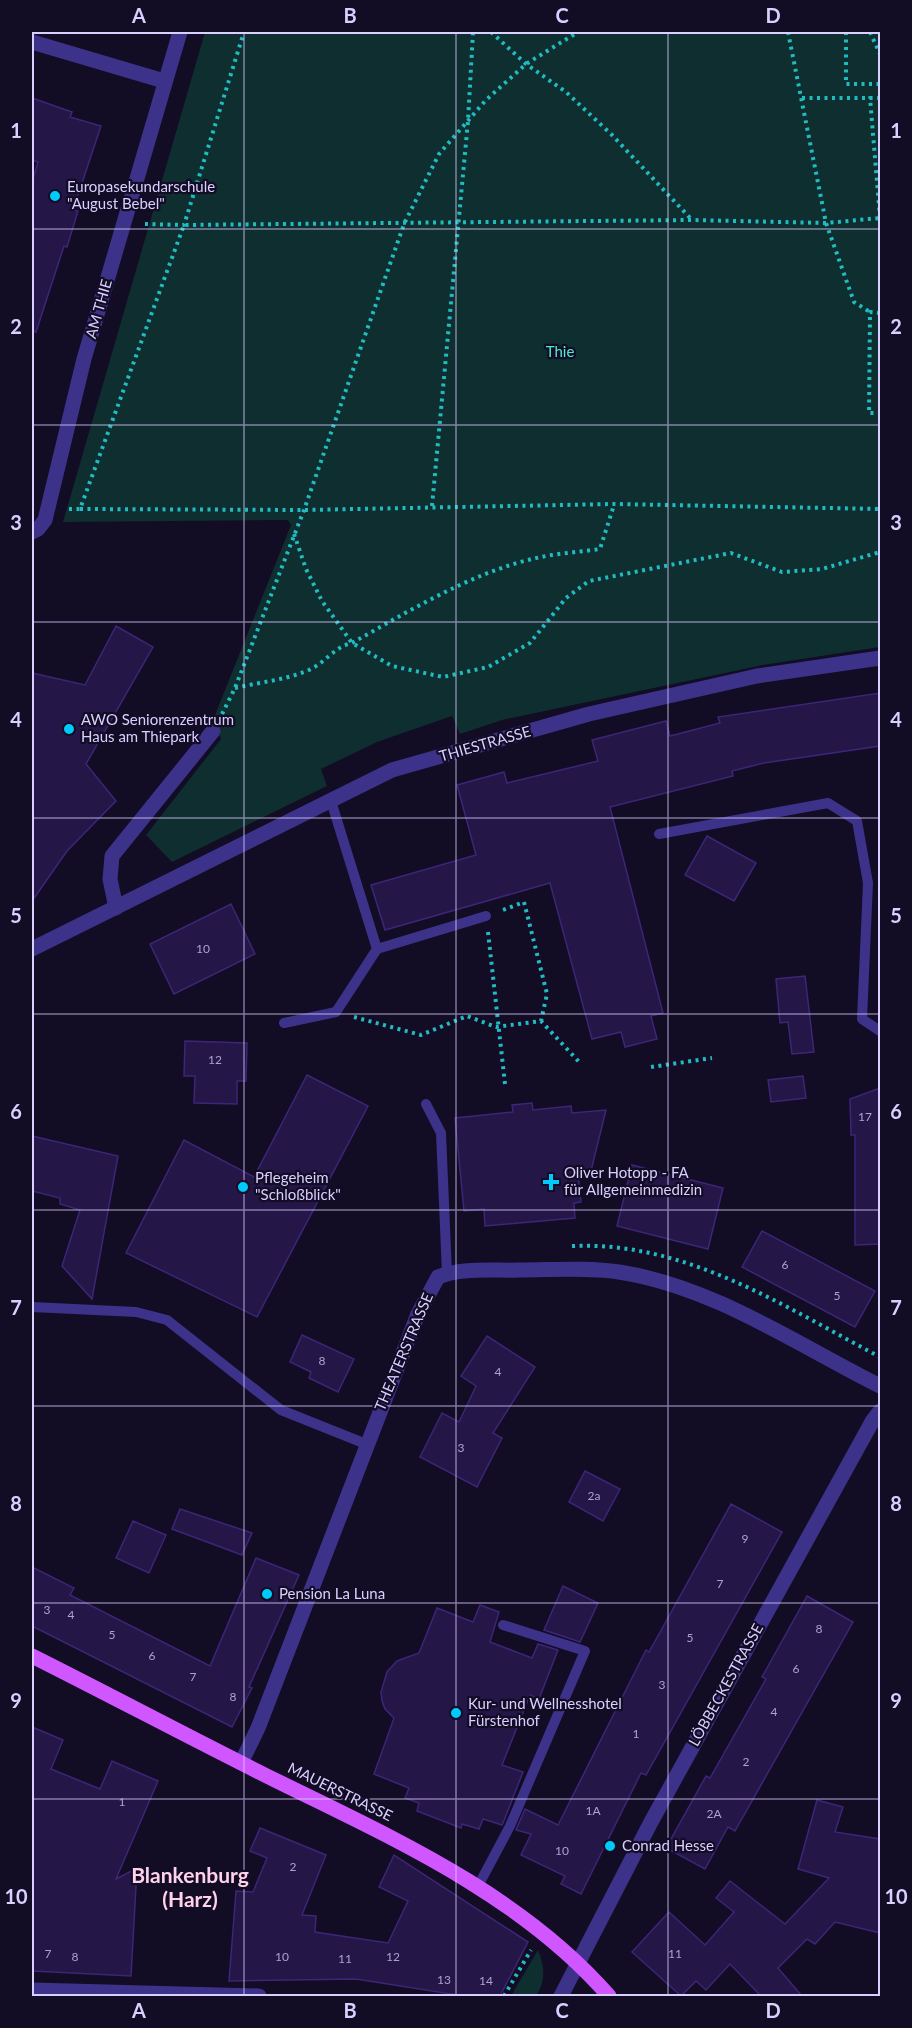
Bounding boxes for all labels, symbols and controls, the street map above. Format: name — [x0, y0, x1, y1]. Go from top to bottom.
text: A — [131, 3, 146, 27]
text: B — [343, 3, 357, 27]
text: C — [555, 3, 569, 27]
text: D — [765, 3, 781, 27]
text: 1 — [10, 118, 22, 142]
text: 1 — [890, 118, 902, 142]
place label: Europasekundarschule "August Bebel" — [67, 177, 215, 212]
marker: Europasekundarschule "August Bebel" — [48, 189, 62, 203]
street label: AM THIE — [81, 277, 115, 340]
text: 2 — [10, 314, 22, 338]
text: 2 — [890, 314, 902, 338]
park label: Thie — [546, 342, 574, 360]
text: 3 — [10, 510, 22, 534]
text: 3 — [890, 510, 902, 534]
text: 4 — [10, 707, 22, 731]
text: 4 — [890, 707, 902, 731]
place label: AWO Seniorenzentrum Haus am Thiepark — [81, 710, 234, 745]
street label: THIESTRASSE — [437, 721, 533, 765]
marker: AWO Seniorenzentrum Haus am Thiepark — [62, 722, 76, 736]
text: 5 — [10, 903, 22, 927]
text: 5 — [890, 903, 902, 927]
house number: 10 — [196, 941, 210, 956]
house number: 12 — [208, 1052, 222, 1067]
text: 6 — [10, 1099, 22, 1123]
text: 6 — [890, 1099, 902, 1123]
house number: 17 — [858, 1109, 872, 1124]
place label: Oliver Hotopp - FA für Allgemeinmedizin — [564, 1163, 702, 1198]
place label: Pflegeheim "Schloßblick" — [255, 1168, 341, 1203]
marker: Oliver Hotopp - FA für Allgemeinmedizin — [542, 1173, 560, 1191]
marker: Pflegeheim "Schloßblick" — [236, 1180, 250, 1194]
house number: 6 — [782, 1257, 789, 1272]
house number: 5 — [834, 1288, 841, 1303]
street label: THEATERSTRASSE — [370, 1290, 436, 1413]
text: 7 — [10, 1295, 22, 1319]
text: 7 — [890, 1295, 902, 1319]
house number: 8 — [319, 1353, 326, 1368]
house number: 4 — [495, 1364, 502, 1379]
house number: 3 — [458, 1440, 465, 1455]
house number: 2a — [588, 1488, 600, 1503]
text: 8 — [10, 1491, 22, 1515]
text: 8 — [890, 1491, 902, 1515]
house number: 9 — [742, 1531, 749, 1546]
house number: 7 — [717, 1576, 724, 1591]
place label: Pension La Luna — [279, 1584, 385, 1602]
marker: Pension La Luna — [260, 1587, 274, 1601]
house number: 3 — [44, 1602, 51, 1617]
house number: 4 — [68, 1607, 75, 1622]
street label: LÖBBECKESTRASSE — [684, 1620, 766, 1749]
house number: 8 — [816, 1621, 823, 1636]
house number: 5 — [109, 1627, 116, 1642]
house number: 5 — [687, 1630, 694, 1645]
house number: 6 — [149, 1648, 156, 1663]
house number: 6 — [793, 1661, 800, 1676]
house number: 7 — [190, 1669, 197, 1684]
house number: 3 — [659, 1677, 666, 1692]
text: 9 — [10, 1688, 22, 1712]
text: 9 — [890, 1688, 902, 1712]
house number: 8 — [230, 1689, 237, 1704]
place label: Kur- und Wellnesshotel Fürstenhof — [468, 1694, 622, 1729]
house number: 4 — [771, 1704, 778, 1719]
marker: Kur- und Wellnesshotel Fürstenhof — [449, 1706, 463, 1720]
house number: 1 — [633, 1726, 640, 1741]
house number: 2 — [743, 1754, 750, 1769]
street label: MAUERSTRASSE — [285, 1758, 396, 1824]
house number: 1 — [119, 1794, 126, 1809]
house number: 1A — [585, 1803, 601, 1818]
house number: 2A — [706, 1806, 722, 1821]
place label: Conrad Hesse — [622, 1836, 714, 1854]
marker: Conrad Hesse — [603, 1839, 617, 1853]
house number: 10 — [555, 1843, 569, 1858]
house number: 2 — [290, 1859, 297, 1874]
district label: Blankenburg (Harz) — [131, 1862, 249, 1911]
text: 10 — [4, 1884, 28, 1908]
text: 10 — [884, 1884, 908, 1908]
house number: 7 — [45, 1946, 52, 1961]
house number: 11 — [668, 1946, 682, 1961]
house number: 8 — [72, 1949, 79, 1964]
house number: 10 — [275, 1949, 289, 1964]
house number: 12 — [386, 1949, 400, 1964]
house number: 11 — [338, 1951, 352, 1966]
house number: 13 — [437, 1972, 451, 1987]
house number: 14 — [479, 1973, 493, 1988]
text: A — [131, 1998, 146, 2022]
text: B — [343, 1998, 357, 2022]
text: C — [555, 1998, 569, 2022]
text: D — [765, 1998, 781, 2022]

